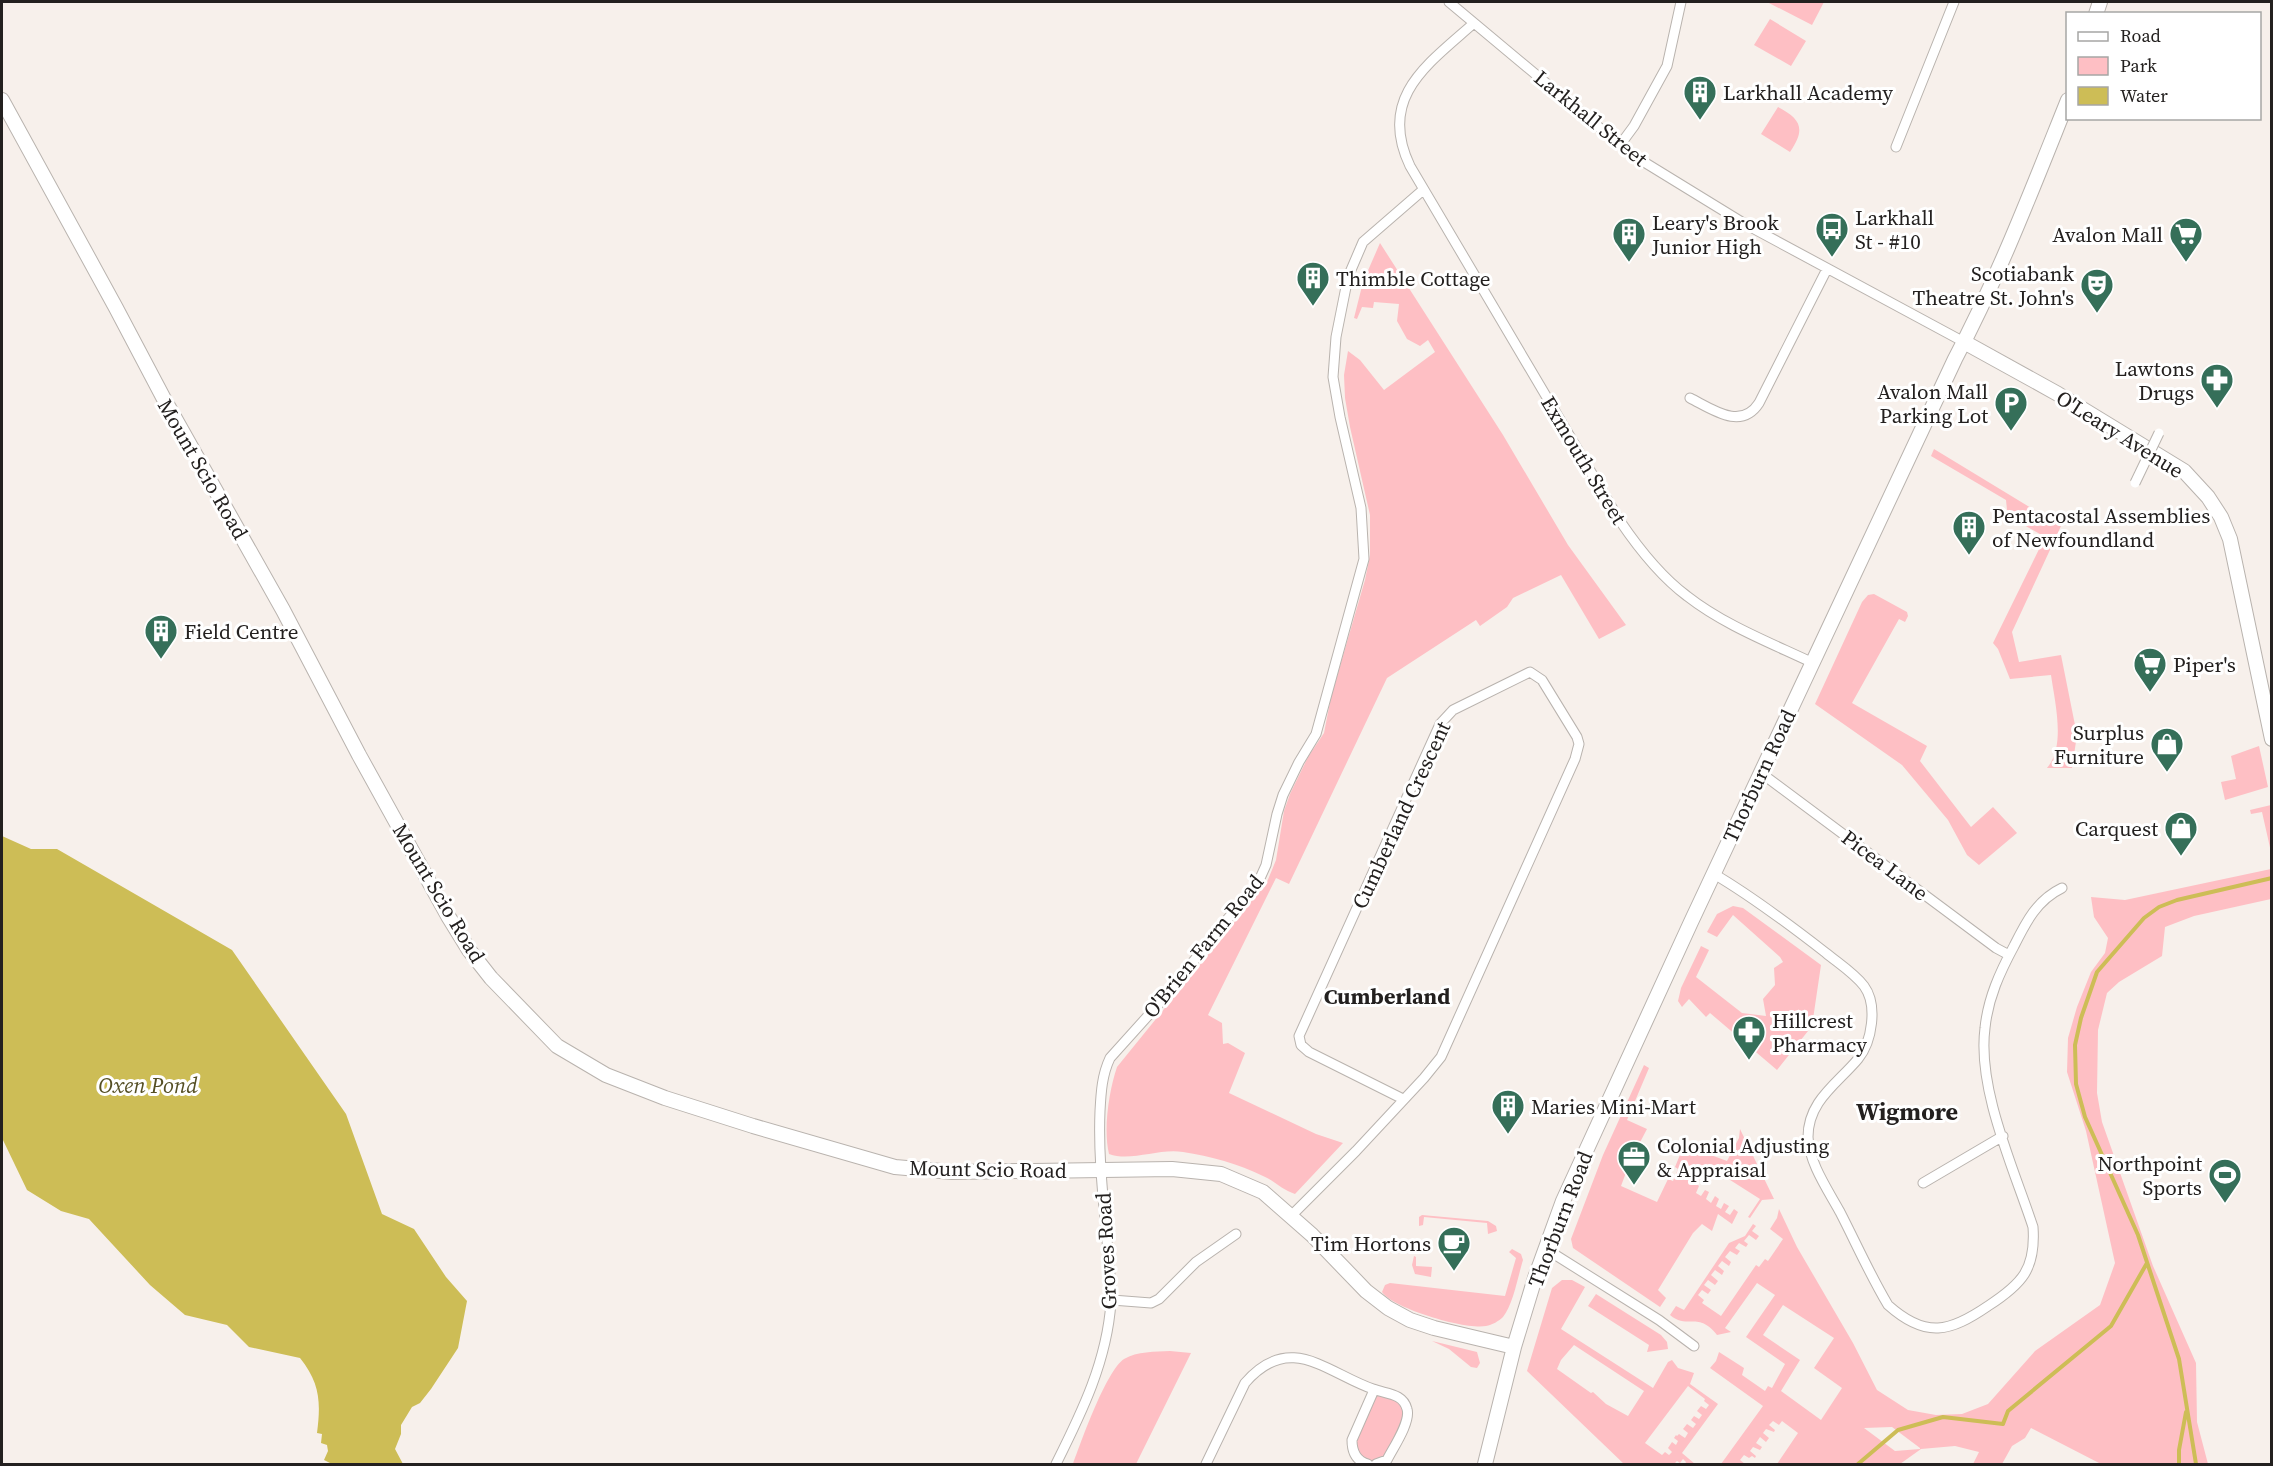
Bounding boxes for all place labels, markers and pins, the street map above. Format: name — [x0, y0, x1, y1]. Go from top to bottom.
building icon: Larkhall Academy — [1682, 74, 1718, 121]
place label: Larkhall Academy — [1723, 78, 1893, 107]
place label: Larkhall St - #10 — [1855, 203, 1934, 256]
place label: Leary's Brook Junior High — [1651, 208, 1779, 261]
bus stop icon: Larkhall St - #10 — [1814, 211, 1850, 258]
building icon: Leary's Brook Junior High — [1611, 216, 1647, 263]
supermarket icon: Avalon Mall — [2168, 216, 2204, 263]
place label: Avalon Mall — [2052, 220, 2163, 249]
place label: Scotiabank Theatre St. John's — [1912, 259, 2075, 312]
building icon: Thimble Cottage — [1295, 260, 1331, 307]
place label: Thimble Cottage — [1336, 264, 1491, 293]
theatre icon: Scotiabank Theatre St. John's — [2079, 267, 2115, 314]
place label: Lawtons Drugs — [2115, 354, 2194, 407]
pharmacy icon: Lawtons Drugs — [2199, 362, 2235, 409]
place label: Avalon Mall Parking Lot — [1877, 377, 1988, 430]
parking icon: Avalon Mall Parking Lot — [1993, 385, 2029, 432]
place label: Pentacostal Assemblies of Newfoundland — [1992, 501, 2210, 554]
building icon: Pentacostal Assemblies of Newfoundland — [1951, 509, 1987, 556]
building icon: Field Centre — [143, 613, 179, 660]
place label: Field Centre — [184, 617, 299, 646]
supermarket icon: Piper's — [2132, 646, 2168, 693]
place label: Piper's — [2173, 650, 2236, 679]
place label: Surplus Furniture — [2054, 718, 2144, 771]
shop icon: Surplus Furniture — [2149, 726, 2185, 773]
shop icon: Carquest — [2163, 810, 2199, 857]
place label: Carquest — [2075, 814, 2158, 843]
place label: Hillcrest Pharmacy — [1772, 1006, 1867, 1059]
pharmacy icon: Hillcrest Pharmacy — [1731, 1014, 1767, 1061]
building icon: Maries Mini-Mart — [1490, 1088, 1526, 1135]
place label: Maries Mini-Mart — [1531, 1092, 1696, 1121]
place label: Colonial Adjusting & Appraisal — [1657, 1131, 1830, 1184]
office icon: Colonial Adjusting & Appraisal — [1616, 1139, 1652, 1186]
place label: Northpoint Sports — [2097, 1149, 2202, 1202]
sports icon: Northpoint Sports — [2207, 1157, 2243, 1204]
cafe icon: Tim Hortons — [1436, 1225, 1472, 1272]
place label: Tim Hortons — [1311, 1229, 1431, 1258]

